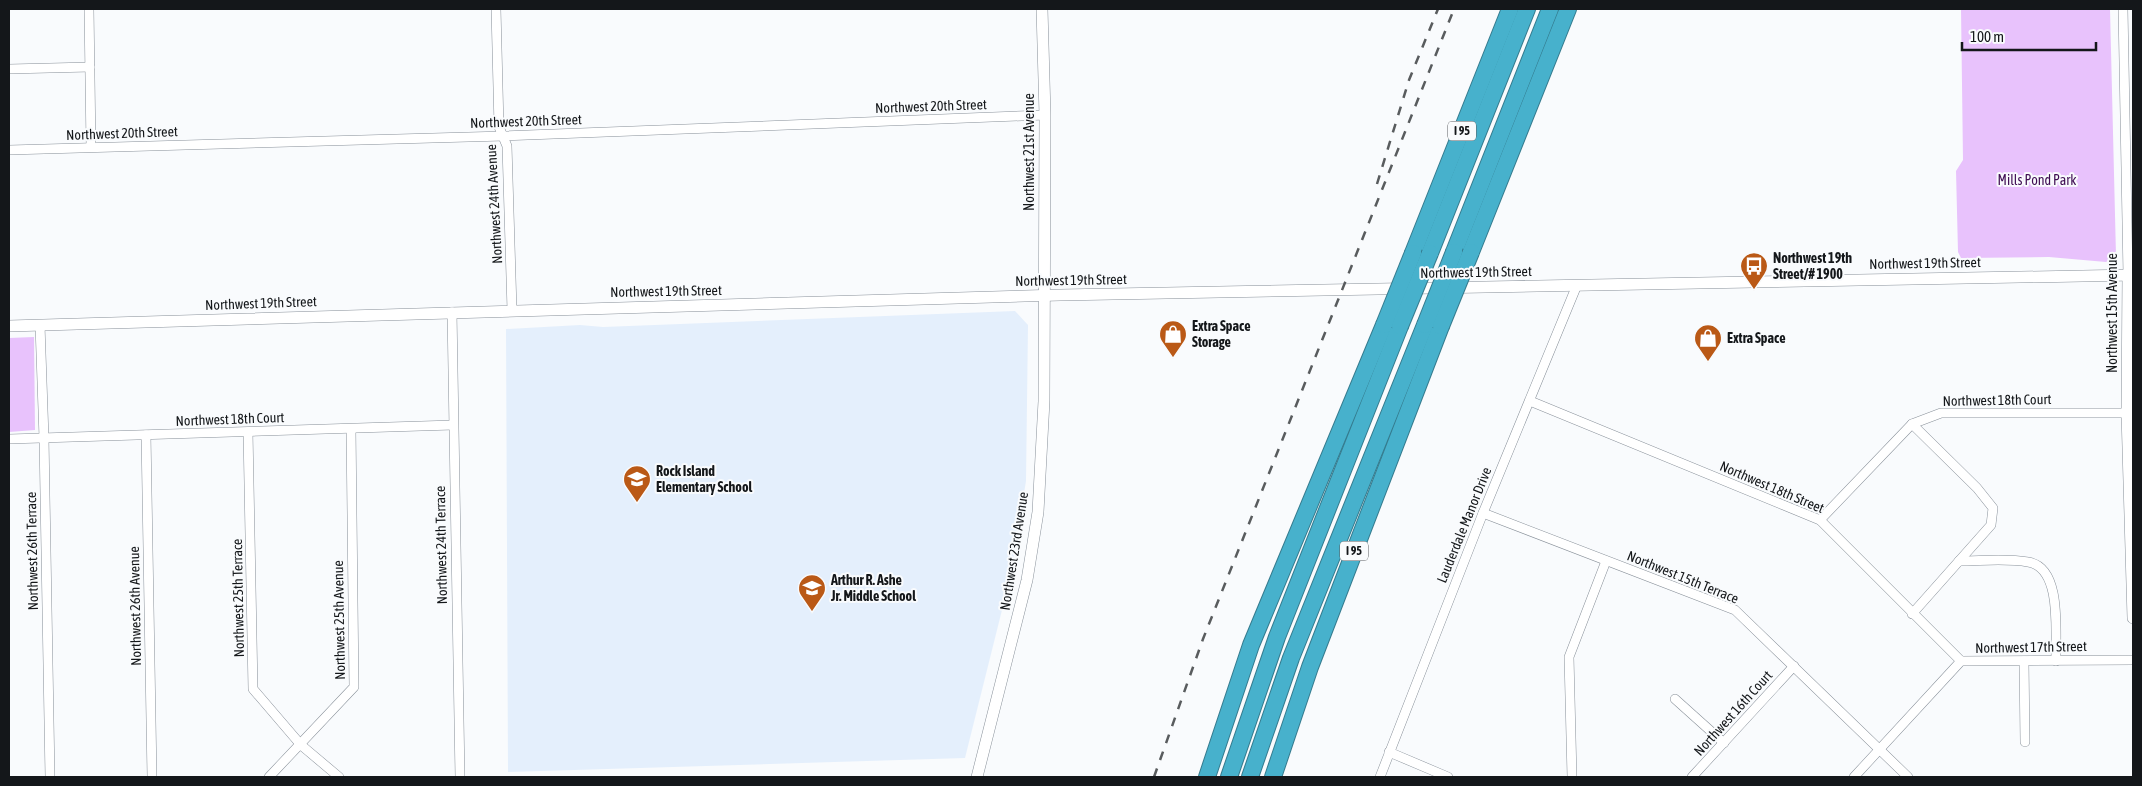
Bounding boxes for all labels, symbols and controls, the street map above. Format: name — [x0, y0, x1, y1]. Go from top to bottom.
scale bar — [1962, 20, 2096, 52]
text: 100 m — [1970, 28, 2004, 45]
street label: Northwest 21st Avenue — [1021, 93, 1037, 211]
street label: Northwest 20th Street — [875, 96, 987, 116]
street label: Northwest 20th Street — [470, 111, 582, 131]
road number: I 95 — [1448, 122, 1476, 140]
street label: Northwest 20th Street — [66, 123, 178, 143]
street label: Northwest 24th Avenue — [483, 144, 505, 264]
park label: Mills Pond Park — [1998, 172, 2076, 188]
place label: Northwest 19th Street/# 1900 — [1773, 250, 1852, 282]
bus stop icon: Northwest 19th Street/# 1900 — [1739, 251, 1769, 290]
street label: Northwest 15th Avenue — [2104, 253, 2120, 373]
street label: Northwest 19th Street — [1869, 254, 1981, 272]
street label: Northwest 19th Street — [1420, 263, 1532, 281]
street label: Northwest 19th Street — [1015, 271, 1127, 289]
street label: Northwest 19th Street — [610, 282, 722, 300]
street label: Northwest 19th Street — [205, 293, 317, 313]
place label: Extra Space Storage — [1192, 318, 1251, 350]
shop icon: Extra Space Storage — [1158, 319, 1188, 358]
shop icon: Extra Space — [1693, 323, 1723, 362]
place label: Extra Space — [1727, 330, 1786, 346]
street label: Northwest 18th Court — [1943, 391, 2051, 409]
street label: Northwest 18th Court — [175, 409, 285, 429]
street label: Northwest 18th Street — [1717, 458, 1827, 516]
place label: Rock Island Elementary School — [656, 463, 752, 495]
school or university icon: Rock Island Elementary School — [622, 464, 652, 503]
street label: Lauderdale Manor Drive — [1433, 465, 1495, 585]
street label: Northwest 24th Terrace — [432, 486, 450, 604]
street label: Northwest 23rd Avenue — [997, 491, 1031, 611]
street label: Northwest 26th Terrace — [23, 492, 41, 610]
street label: Northwest 25th Terrace — [229, 539, 247, 657]
road number: I 95 — [1340, 542, 1368, 560]
street label: Northwest 26th Avenue — [126, 546, 144, 666]
street label: Northwest 15th Terrace — [1625, 547, 1741, 607]
street label: Northwest 25th Avenue — [330, 560, 348, 680]
place label: Arthur R. Ashe Jr. Middle School — [830, 572, 916, 604]
school or university icon: Arthur R. Ashe Jr. Middle School — [797, 573, 827, 612]
street label: Northwest 17th Street — [1975, 638, 2087, 656]
street label: Northwest 16th Court — [1691, 667, 1775, 759]

